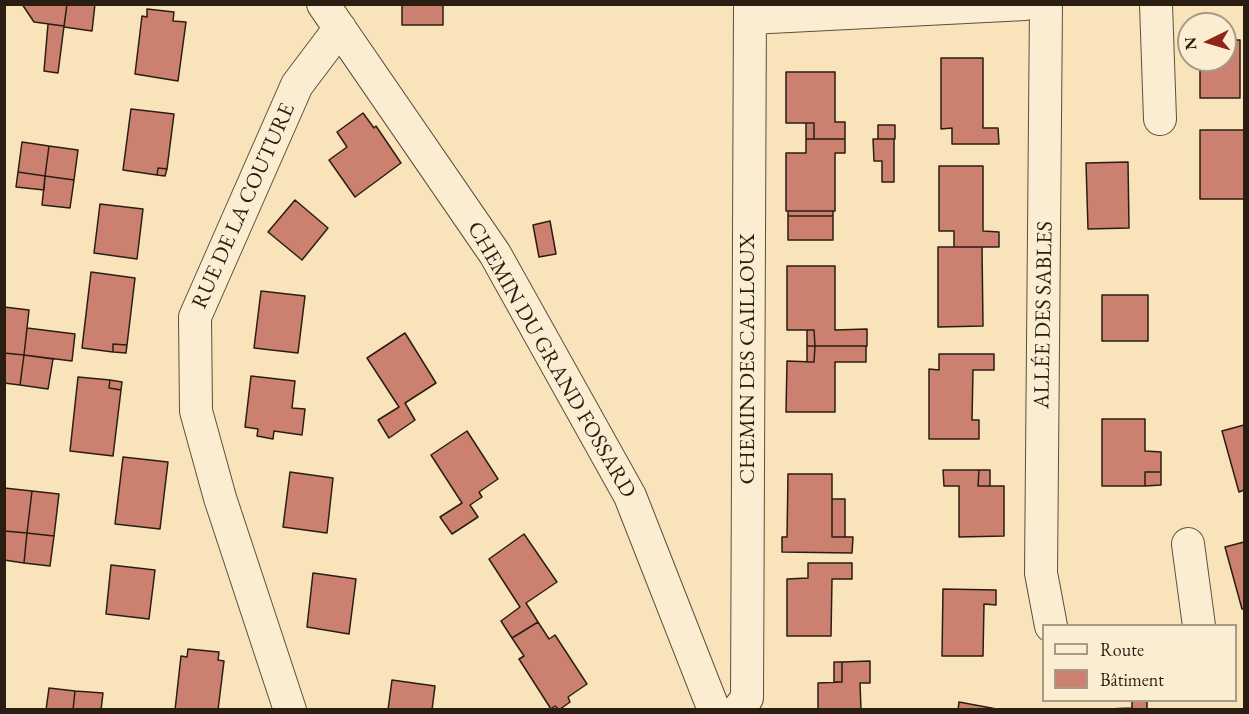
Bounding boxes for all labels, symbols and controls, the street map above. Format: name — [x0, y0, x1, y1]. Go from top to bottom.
north arrow — [1177, 12, 1237, 72]
text: N — [1180, 36, 1202, 51]
street label: RUE DE LA COUTURE — [187, 99, 301, 313]
street label: CHEMIN DU GRAND FOSSARD — [461, 217, 641, 503]
street label: ALLÉE DES SABLES — [1029, 221, 1059, 409]
street label: CHEMIN DES CAILLOUX — [735, 233, 761, 485]
legend — [1042, 624, 1237, 702]
text: Route — [1100, 638, 1144, 661]
text: Bâtiment — [1100, 668, 1164, 691]

